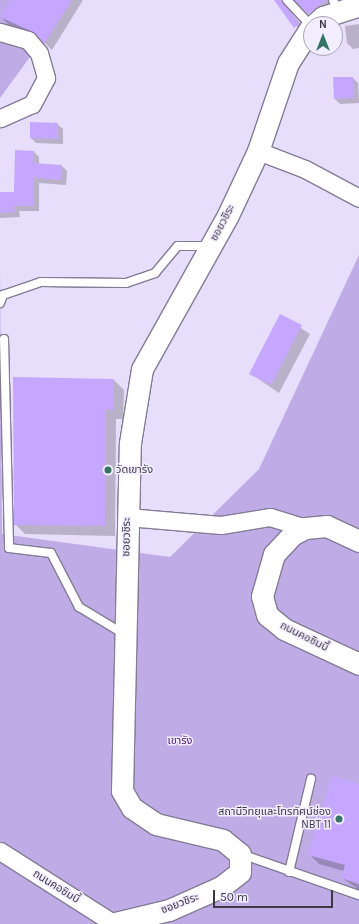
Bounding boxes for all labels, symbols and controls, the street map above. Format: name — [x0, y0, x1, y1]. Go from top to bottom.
north arrow — [303, 16, 343, 56]
text: N — [319, 18, 327, 31]
street label: ซอยวชิระ — [208, 202, 238, 244]
place label: วัดเขารัง — [116, 463, 153, 477]
marker: วัดเขารัง — [103, 465, 113, 475]
street label: ซอยวชิระ — [120, 517, 134, 557]
street label: ถนนคอซิมบี้ — [278, 619, 330, 655]
park label: เขารัง — [168, 734, 192, 748]
place label: สถานีวิทยุและโทรทัศน์ช่อง NBT 11 — [218, 806, 331, 832]
marker: สถานีวิทยุและโทรทัศน์ช่อง NBT 11 — [334, 814, 344, 824]
street label: ถนนคอซิมบี้ — [30, 867, 82, 907]
scale bar — [215, 882, 335, 908]
text: 50 m — [220, 890, 248, 904]
street label: ซอยวชิระ — [159, 891, 201, 917]

